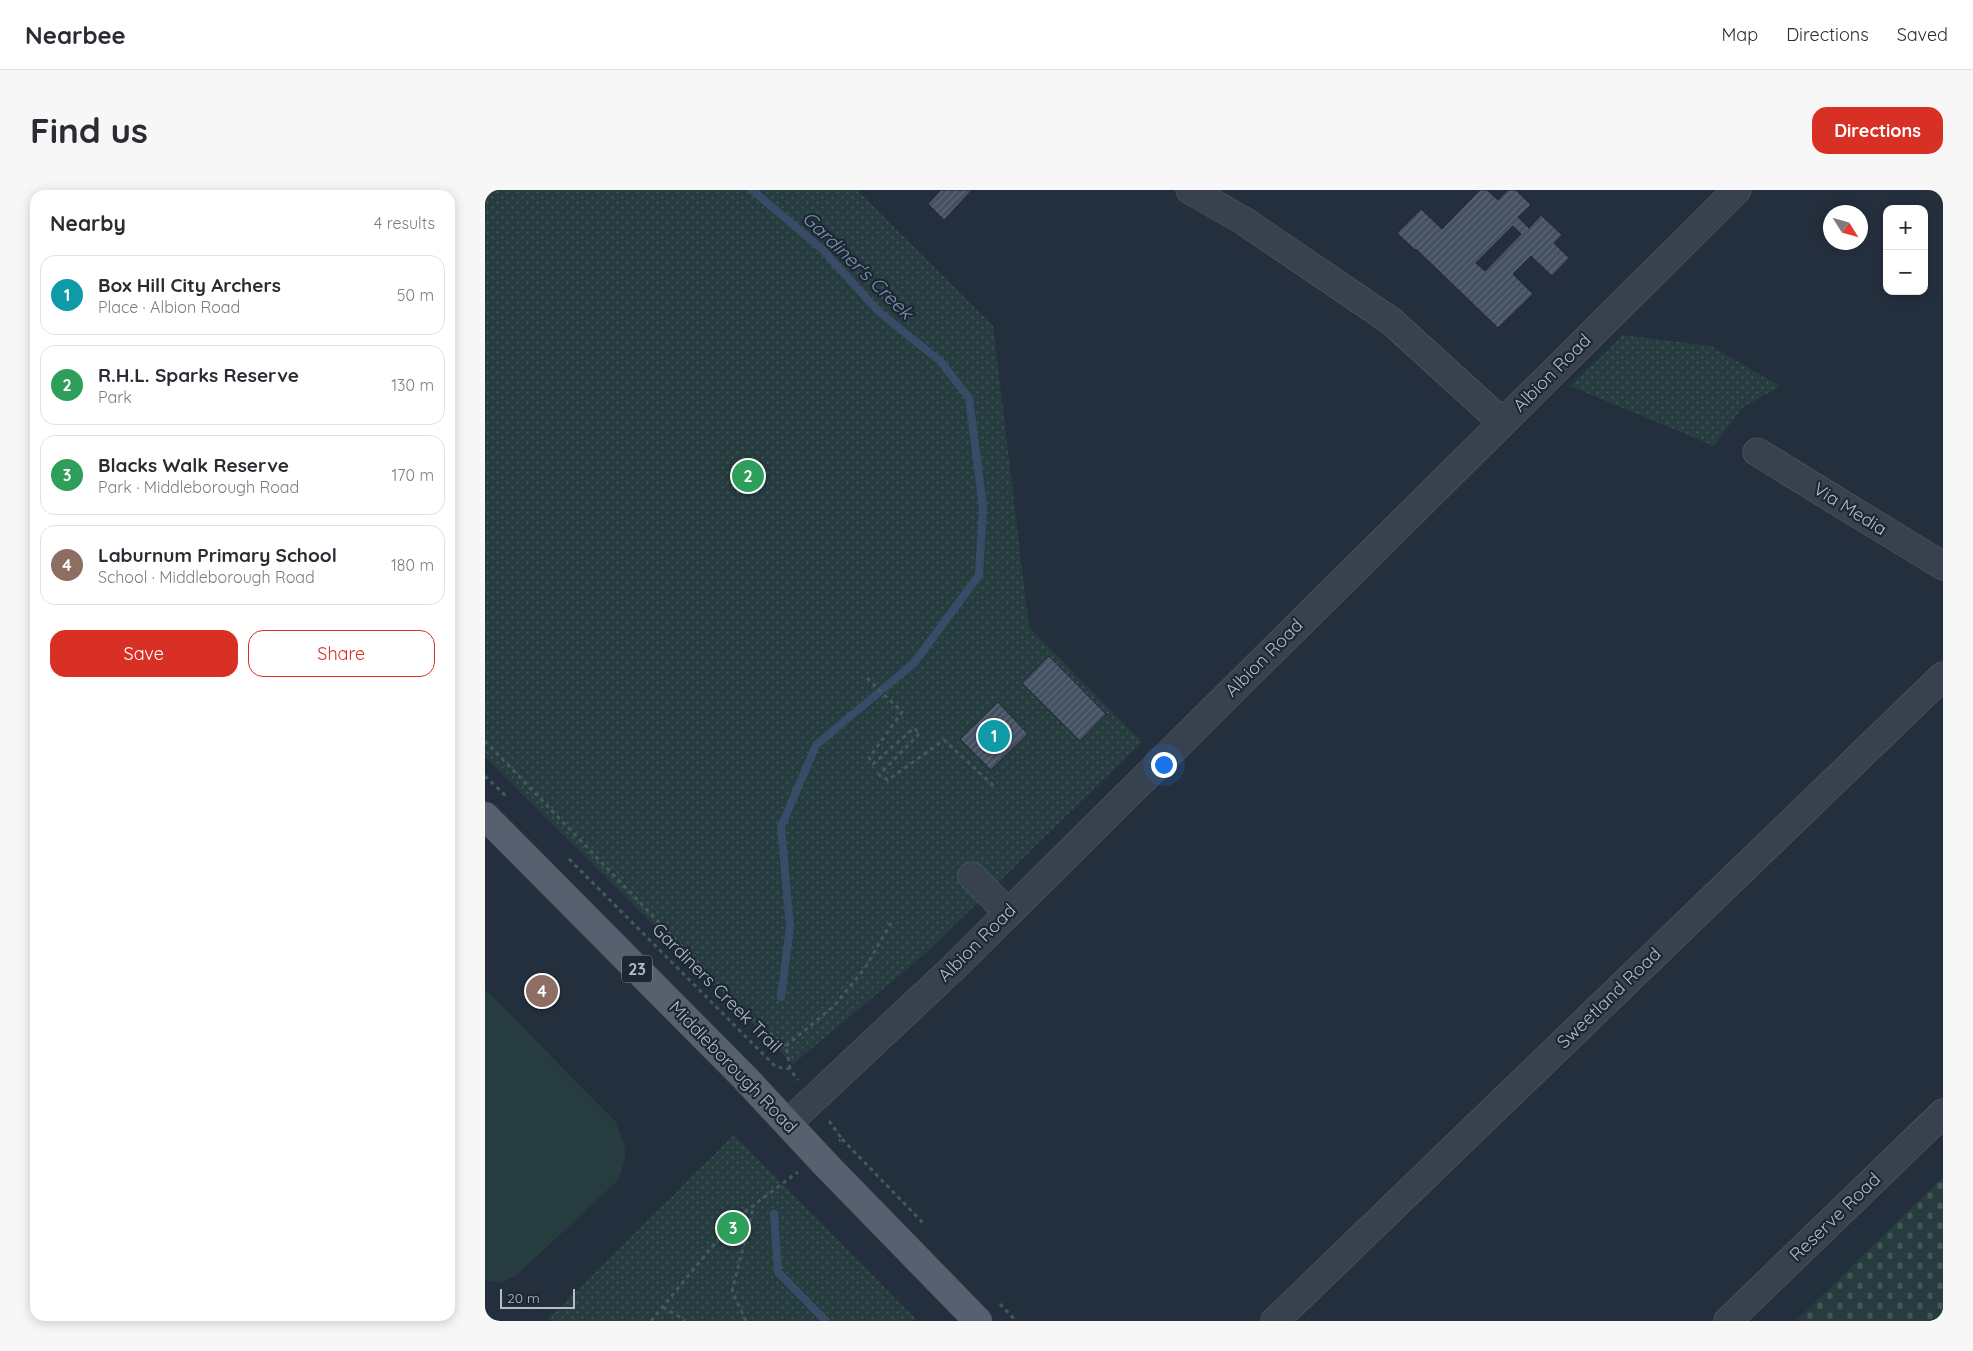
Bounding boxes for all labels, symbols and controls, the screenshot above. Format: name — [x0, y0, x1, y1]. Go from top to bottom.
text: Nearbee — [25, 20, 126, 50]
text: Map — [1721, 23, 1758, 46]
text: Directions — [1786, 23, 1869, 46]
text: Saved — [1897, 23, 1948, 46]
button: Directions — [1812, 107, 1943, 154]
text: Find us — [30, 108, 148, 152]
north arrow — [1823, 205, 1868, 250]
map controls — [1883, 205, 1928, 295]
button: + — [1883, 205, 1928, 250]
water label: Gardiner's Creek — [797, 206, 920, 325]
text: Nearby — [50, 210, 126, 236]
text: 4 results — [374, 213, 435, 233]
button: − — [1883, 250, 1928, 295]
text: Box Hill City Archers — [98, 273, 281, 297]
text: 1 — [64, 285, 70, 305]
text: 50 m — [397, 285, 434, 305]
text: Place · Albion Road — [98, 297, 240, 317]
street label: Albion Road — [1508, 329, 1596, 417]
text: R.H.L. Sparks Reserve — [98, 363, 299, 387]
text: 2 — [62, 375, 72, 395]
text: 130 m — [391, 375, 434, 395]
text: Park — [98, 387, 132, 407]
text: Blacks Walk Reserve — [98, 453, 289, 477]
pin: 2 — [732, 457, 764, 495]
text: 3 — [63, 465, 71, 485]
text: 170 m — [391, 465, 434, 485]
text: Park · Middleborough Road — [98, 477, 299, 497]
street label: Via Media — [1809, 477, 1891, 540]
text: Laburnum Primary School — [98, 543, 337, 567]
text: 4 — [62, 555, 72, 575]
text: 180 m — [391, 555, 434, 575]
text: School · Middleborough Road — [98, 567, 315, 587]
street label: Albion Road — [1220, 614, 1308, 702]
button: Save — [50, 630, 238, 677]
button: Share — [248, 630, 435, 677]
pin: 1 — [978, 717, 1010, 755]
your location — [1151, 752, 1177, 778]
street label: Albion Road — [933, 899, 1021, 987]
street label: Gardiners Creek Trail — [648, 918, 787, 1057]
street label: Sweetland Road — [1552, 942, 1666, 1053]
road number: 23 — [622, 956, 652, 982]
pin: 4 — [526, 972, 558, 1010]
street label: Middleborough Road — [664, 996, 802, 1138]
street label: Reserve Road — [1784, 1167, 1885, 1266]
pin: 3 — [717, 1209, 749, 1247]
scale bar — [500, 1286, 575, 1309]
text: 20 m — [507, 1289, 540, 1307]

